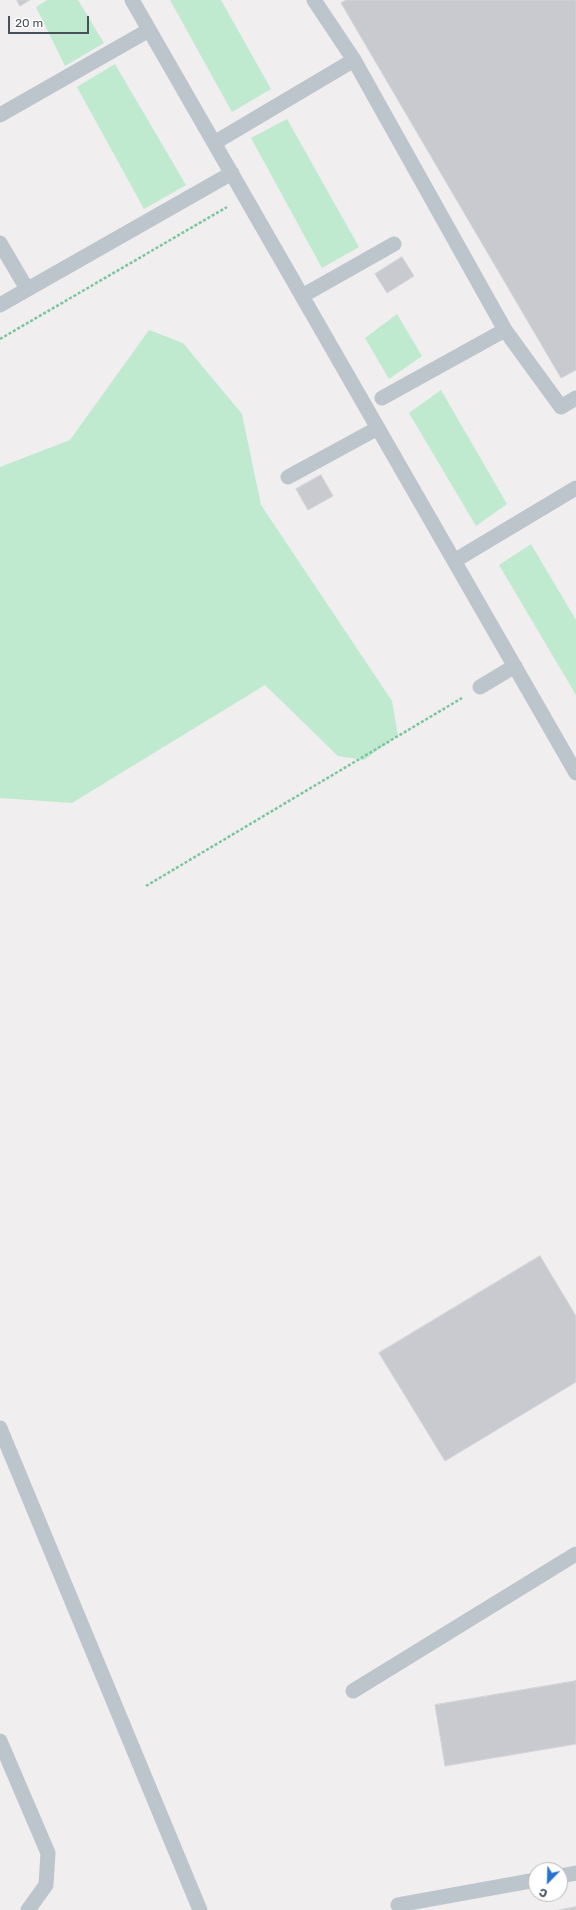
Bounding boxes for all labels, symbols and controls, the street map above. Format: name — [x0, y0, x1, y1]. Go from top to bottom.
scale bar — [10, 8, 91, 34]
text: 20 m — [15, 16, 43, 30]
north arrow — [528, 1862, 568, 1902]
text: С — [537, 1885, 550, 1900]

